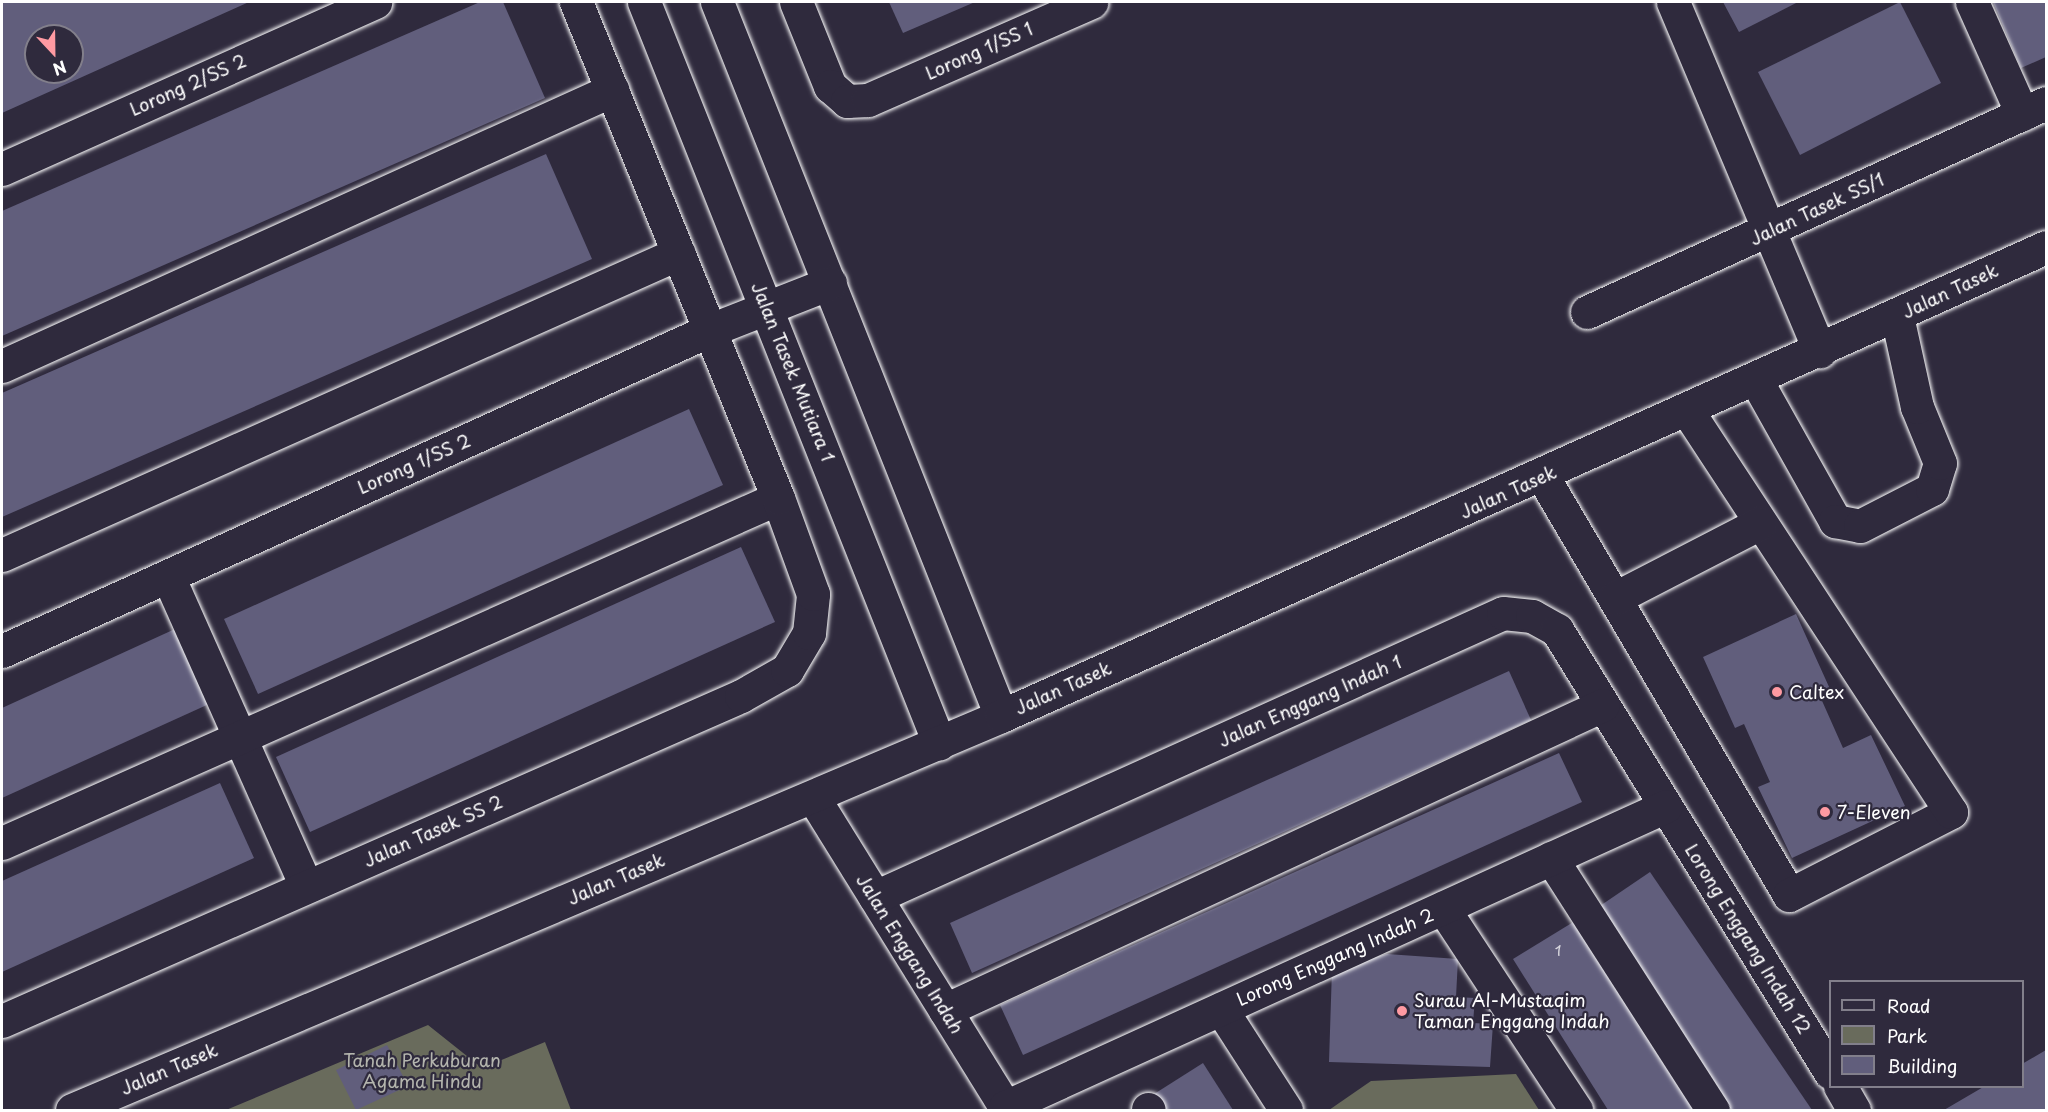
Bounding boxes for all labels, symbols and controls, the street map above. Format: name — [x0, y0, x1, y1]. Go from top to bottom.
street label: Lorong 1/SS 1 — [922, 18, 1036, 84]
north arrow — [24, 24, 84, 84]
street label: Lorong 2/SS 2 — [127, 50, 249, 120]
text: N — [50, 55, 70, 82]
street label: Jalan Tasek SS/1 — [1746, 168, 1888, 250]
street label: Jalan Tasek — [1898, 259, 2002, 323]
street label: Jalan Tasek Mutiara 1 — [747, 278, 839, 466]
street label: Lorong 1/SS 2 — [355, 430, 473, 498]
street label: Jalan Tasek — [1456, 461, 1560, 523]
street label: Jalan Enggang Indah 1 — [1215, 651, 1405, 751]
street label: Jalan Tasek — [1011, 657, 1115, 719]
place label: Caltex — [1789, 681, 1844, 703]
marker: Caltex — [1770, 685, 1784, 699]
street label: Jalan Tasek SS 2 — [360, 790, 506, 872]
place label: 7-Eleven — [1837, 801, 1911, 823]
marker: 7-Eleven — [1818, 805, 1832, 819]
street label: Lorong Enggang Indah 12 — [1681, 840, 1815, 1038]
street label: Jalan Tasek — [564, 849, 668, 909]
street label: Jalan Enggang Indah — [852, 871, 968, 1037]
street label: Lorong Enggang Indah 2 — [1234, 904, 1436, 1010]
house number: 1 — [1555, 941, 1561, 959]
legend — [1829, 980, 2024, 1088]
place label: Surau Al-Mustaqim Taman Enggang Indah — [1414, 990, 1609, 1032]
text: Road — [1887, 992, 1931, 1019]
marker: Surau Al-Mustaqim Taman Enggang Indah — [1395, 1004, 1409, 1018]
text: Park — [1887, 1022, 1927, 1049]
street label: Jalan Tasek — [117, 1039, 221, 1099]
park label: Tanah Perkuburan Agama Hindu — [343, 1050, 501, 1092]
text: Building — [1887, 1052, 1957, 1079]

